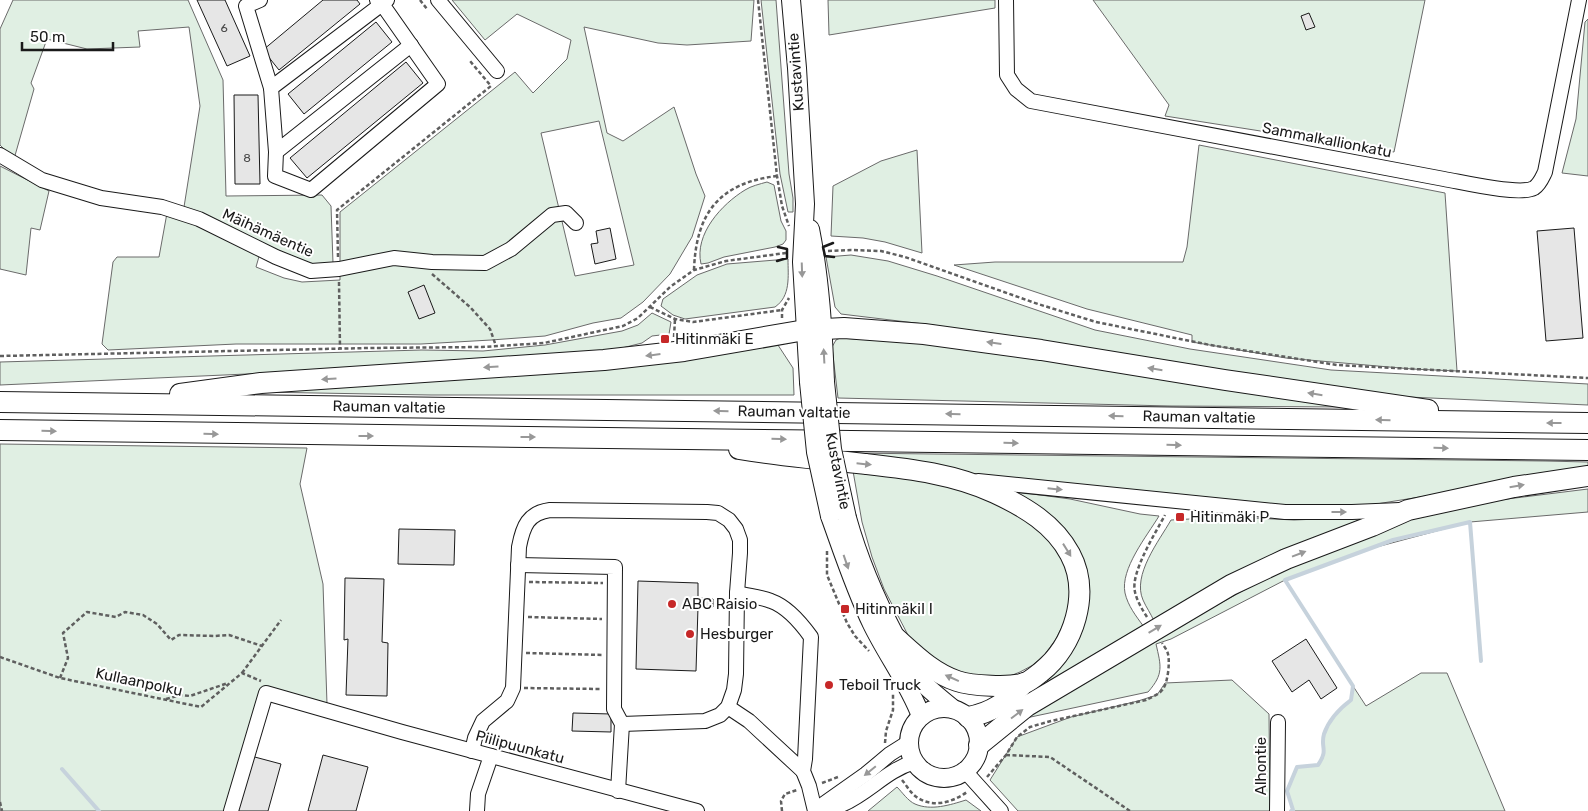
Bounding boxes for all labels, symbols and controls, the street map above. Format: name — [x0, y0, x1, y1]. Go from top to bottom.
scale bar — [22, 20, 114, 52]
house number: 6 — [220, 21, 228, 35]
text: 50 m — [30, 28, 65, 46]
street label: Kustavintie — [784, 32, 808, 112]
street label: Sammalkallionkatu — [1261, 119, 1393, 161]
house number: 8 — [243, 151, 251, 165]
street label: Mäihämäentie — [220, 205, 316, 261]
one-way arrow — [798, 262, 806, 278]
place label: Hitinmäki E — [675, 330, 754, 348]
marker: Hitinmäki E — [659, 333, 671, 345]
one-way arrow — [986, 339, 1002, 347]
one-way arrow — [820, 347, 828, 363]
one-way arrow — [645, 351, 661, 359]
one-way arrow — [483, 363, 499, 371]
one-way arrow — [1146, 364, 1162, 372]
one-way arrow — [321, 375, 337, 383]
one-way arrow — [1307, 390, 1323, 398]
street label: Rauman valtatie — [332, 397, 446, 417]
street label: Rauman valtatie — [737, 402, 851, 422]
one-way arrow — [713, 407, 729, 415]
street label: Rauman valtatie — [1142, 407, 1256, 427]
one-way arrow — [945, 410, 961, 418]
one-way arrow — [1108, 412, 1124, 420]
one-way arrow — [1375, 416, 1391, 424]
one-way arrow — [1546, 419, 1562, 427]
one-way arrow — [41, 427, 57, 435]
one-way arrow — [203, 430, 219, 438]
street label: Kustavintie — [822, 431, 854, 511]
one-way arrow — [358, 432, 374, 440]
one-way arrow — [520, 433, 536, 441]
one-way arrow — [771, 436, 787, 444]
one-way arrow — [1004, 439, 1020, 447]
one-way arrow — [1166, 441, 1182, 449]
one-way arrow — [1434, 444, 1450, 452]
one-way arrow — [857, 460, 873, 468]
one-way arrow — [1510, 482, 1526, 490]
one-way arrow — [1048, 485, 1064, 493]
place label: Hitinmäki P — [1190, 508, 1270, 526]
one-way arrow — [1331, 508, 1347, 516]
marker: Hitinmäki P — [1174, 511, 1186, 523]
one-way arrow — [1062, 543, 1072, 556]
one-way arrow — [1292, 549, 1306, 557]
one-way arrow — [842, 555, 850, 570]
place label: ABC Raisio — [682, 595, 757, 613]
marker: ABC Raisio — [666, 598, 678, 610]
place label: HitinmäkiI I — [855, 600, 933, 618]
marker: HitinmäkiI I — [839, 603, 851, 615]
place label: Hesburger — [700, 625, 774, 643]
one-way arrow — [1149, 625, 1162, 634]
marker: Hesburger — [684, 628, 696, 640]
street label: Kullaanpolku — [94, 664, 184, 700]
one-way arrow — [945, 674, 959, 682]
place label: Teboil Truck — [839, 676, 921, 694]
marker: Teboil Truck — [823, 679, 835, 691]
one-way arrow — [1010, 708, 1023, 719]
street label: Piilipuunkatu — [474, 727, 566, 767]
street label: Alhontie — [1252, 737, 1270, 795]
one-way arrow — [864, 765, 877, 776]

